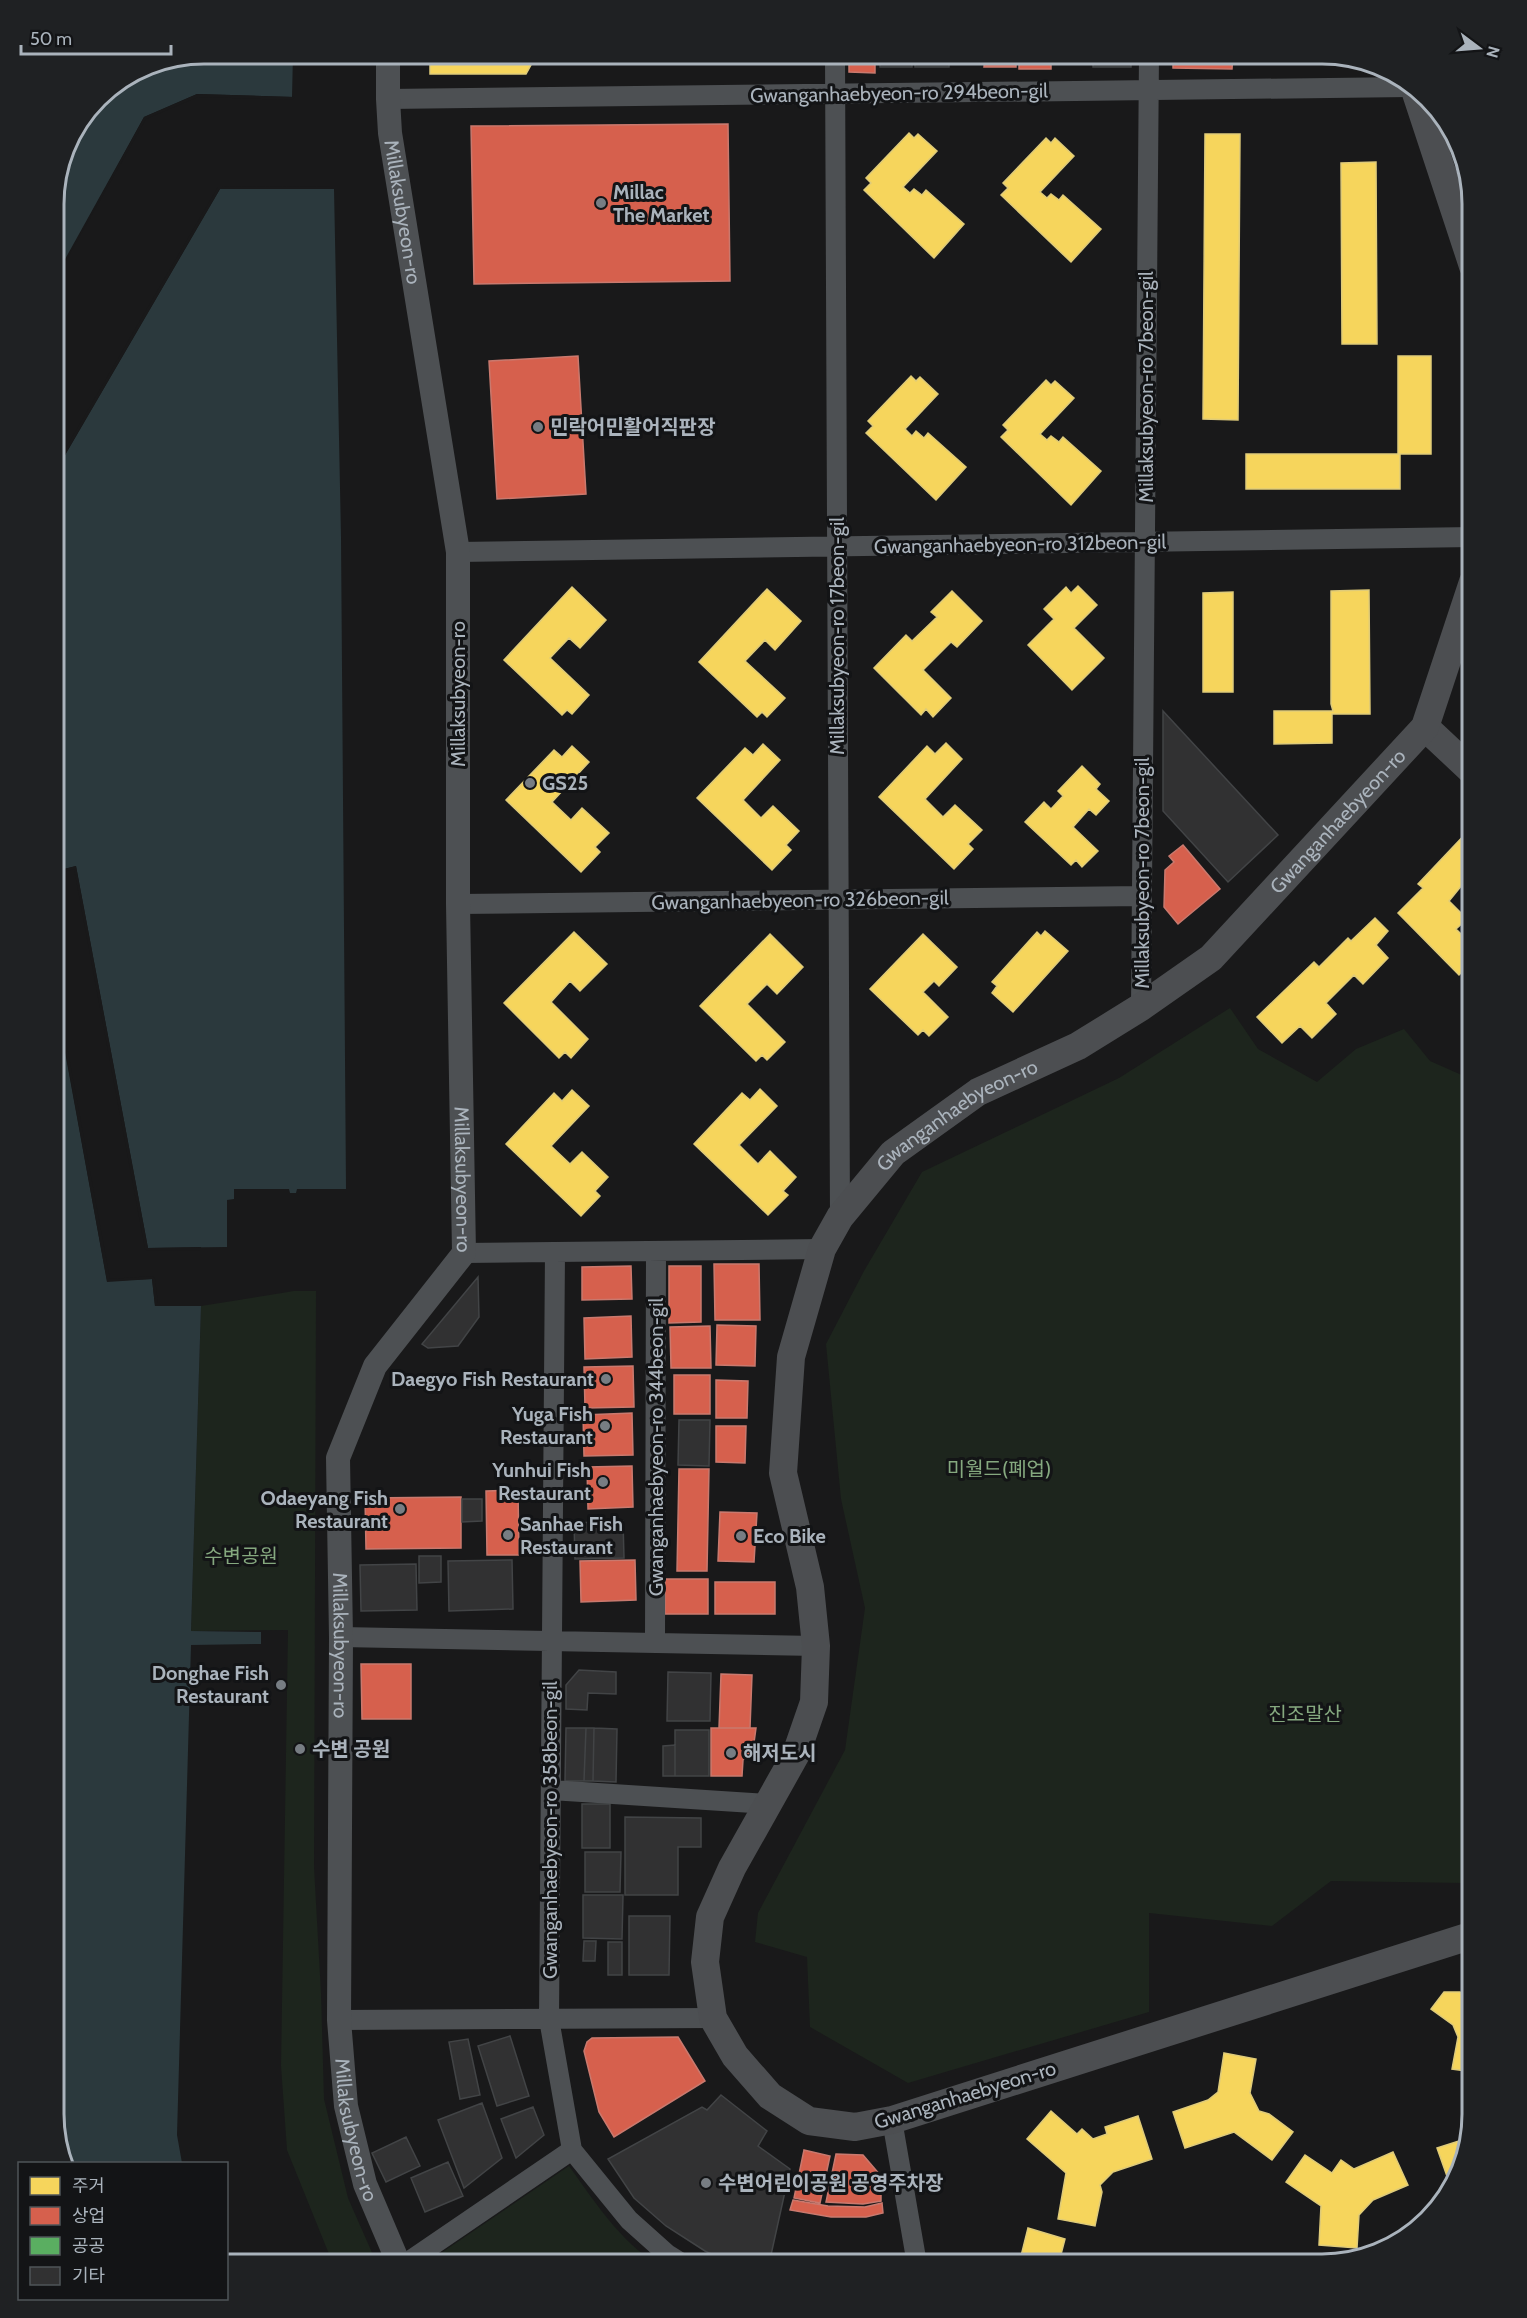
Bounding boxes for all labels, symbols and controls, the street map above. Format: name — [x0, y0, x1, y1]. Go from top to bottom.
scale bar — [21, 18, 171, 56]
north arrow — [1449, 18, 1509, 78]
text: 50 m — [30, 28, 72, 50]
text: N — [1482, 44, 1504, 60]
street label: Gwanganhaebyeon-ro 294beon-gil — [750, 78, 1048, 108]
street label: Millaksubyeon-ro — [379, 138, 426, 286]
place label: Millac The Market — [613, 180, 709, 227]
marker: Millac The Market — [594, 196, 608, 210]
street label: Millaksubyeon-ro 7beon-gil — [1134, 271, 1158, 503]
place label: 민락어민활어직판장 — [550, 415, 716, 439]
marker: 민락어민활어직판장 — [531, 420, 545, 434]
street label: Millaksubyeon-ro 17beon-gil — [825, 517, 849, 755]
street label: Gwanganhaebyeon-ro 312beon-gil — [874, 529, 1167, 559]
street label: Millaksubyeon-ro — [446, 621, 470, 767]
street label: Gwanganhaebyeon-ro — [1265, 744, 1411, 899]
street label: Millaksubyeon-ro 7beon-gil — [1130, 757, 1154, 989]
place label: GS25 — [542, 771, 588, 795]
marker: GS25 — [523, 776, 537, 790]
street label: Gwanganhaebyeon-ro 326beon-gil — [651, 885, 949, 915]
street label: Gwanganhaebyeon-ro — [871, 1054, 1041, 1176]
street label: Millaksubyeon-ro — [449, 1106, 476, 1253]
street label: Gwanganhaebyeon-ro 344beon-gil — [644, 1298, 668, 1596]
place label: Daegyo Fish Restaurant — [391, 1367, 594, 1391]
marker: Daegyo Fish Restaurant — [599, 1372, 613, 1386]
place label: Yuga Fish Restaurant — [500, 1402, 593, 1449]
marker: Yuga Fish Restaurant — [598, 1419, 612, 1433]
park label: 미월드(폐업) — [947, 1457, 1051, 1481]
place label: Yunhui Fish Restaurant — [491, 1458, 591, 1505]
marker: Yunhui Fish Restaurant — [596, 1475, 610, 1489]
place label: Odaeyang Fish Restaurant — [261, 1486, 388, 1533]
marker: Odaeyang Fish Restaurant — [393, 1502, 407, 1516]
place label: Sanhae Fish Restaurant — [520, 1512, 623, 1559]
place label: Eco Bike — [753, 1524, 826, 1548]
marker: Sanhae Fish Restaurant — [501, 1528, 515, 1542]
marker: Eco Bike — [734, 1529, 748, 1543]
park label: 수변공원 — [204, 1544, 278, 1568]
street label: Millaksubyeon-ro — [328, 1572, 353, 1718]
place label: Donghae Fish Restaurant — [152, 1661, 269, 1708]
marker: Donghae Fish Restaurant — [274, 1678, 288, 1692]
street label: Gwanganhaebyeon-ro 358beon-gil — [538, 1681, 562, 1979]
park label: 진조말산 — [1268, 1702, 1342, 1726]
place label: 수변 공원 — [312, 1737, 390, 1761]
place label: 해저도시 — [743, 1741, 817, 1765]
marker: 수변 공원 — [293, 1742, 307, 1756]
marker: 해저도시 — [724, 1746, 738, 1760]
street label: Gwanganhaebyeon-ro — [871, 2056, 1059, 2134]
street label: Millaksubyeon-ro — [330, 2057, 383, 2205]
legend — [18, 2162, 228, 2300]
place label: 수변어린이공원 공영주차장 — [718, 2171, 943, 2195]
text: 주거 — [72, 2175, 105, 2197]
marker: 수변어린이공원 공영주차장 — [699, 2176, 713, 2190]
text: 상업 — [72, 2205, 105, 2227]
text: 공공 — [72, 2235, 105, 2257]
text: 기타 — [72, 2265, 106, 2287]

